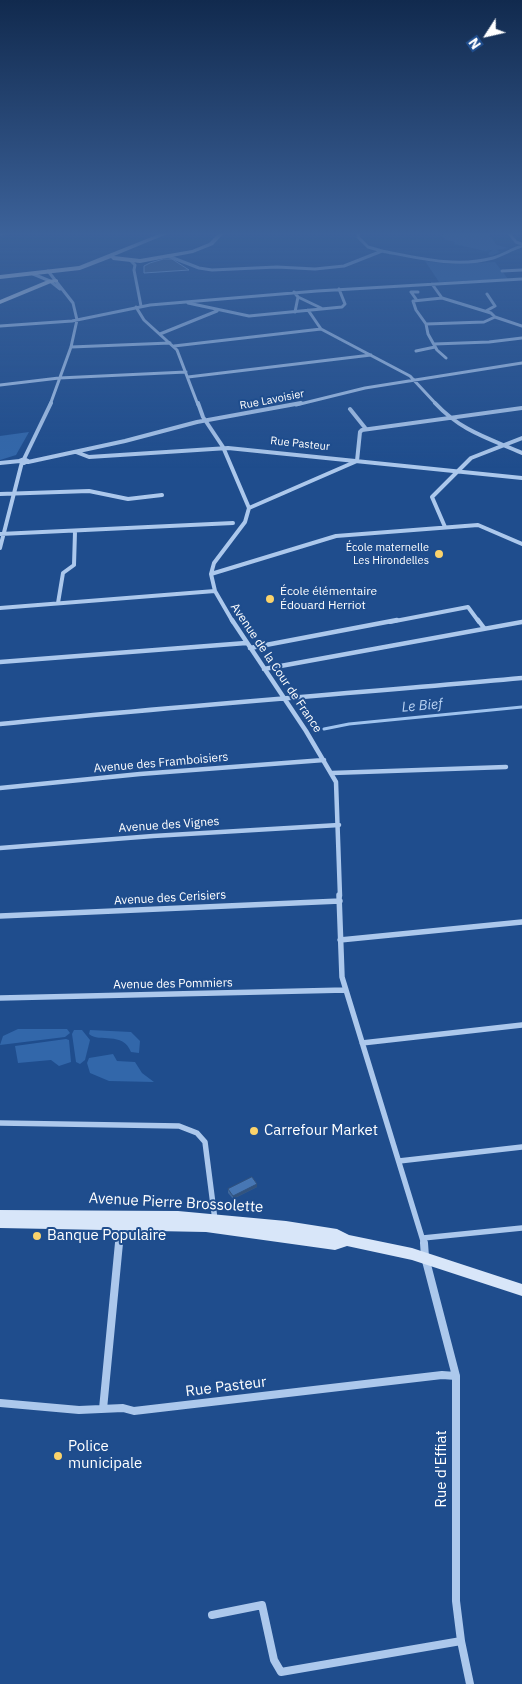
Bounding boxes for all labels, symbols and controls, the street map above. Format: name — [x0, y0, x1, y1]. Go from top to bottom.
north arrow — [462, 10, 512, 60]
text: N — [464, 34, 485, 53]
street label: Rue Lavoisier — [239, 387, 305, 413]
street label: Rue Pasteur — [270, 434, 330, 454]
place label: École maternelle Les Hirondelles — [346, 541, 429, 567]
marker: École maternelle Les Hirondelles — [433, 548, 445, 560]
place label: École élémentaire Édouard Herriot — [280, 585, 377, 613]
marker: École élémentaire Édouard Herriot — [264, 593, 276, 605]
street label: Avenue de la Cour de France — [227, 601, 325, 735]
water label: Le Bief — [401, 696, 443, 716]
street label: Avenue des Framboisiers — [93, 750, 229, 776]
street label: Avenue des Vignes — [118, 814, 220, 836]
street label: Avenue des Cerisiers — [114, 888, 226, 908]
street label: Avenue des Pommiers — [113, 976, 233, 992]
place label: Carrefour Market — [264, 1122, 378, 1140]
marker: Carrefour Market — [248, 1125, 260, 1137]
street label: Avenue Pierre Brossolette — [88, 1189, 264, 1217]
place label: Banque Populaire — [47, 1227, 166, 1245]
marker: Banque Populaire — [31, 1230, 43, 1242]
street label: Rue Pasteur — [184, 1373, 268, 1401]
street label: Rue d'Effiat — [433, 1430, 451, 1508]
place label: Police municipale — [68, 1438, 142, 1473]
marker: Police municipale — [52, 1450, 64, 1462]

